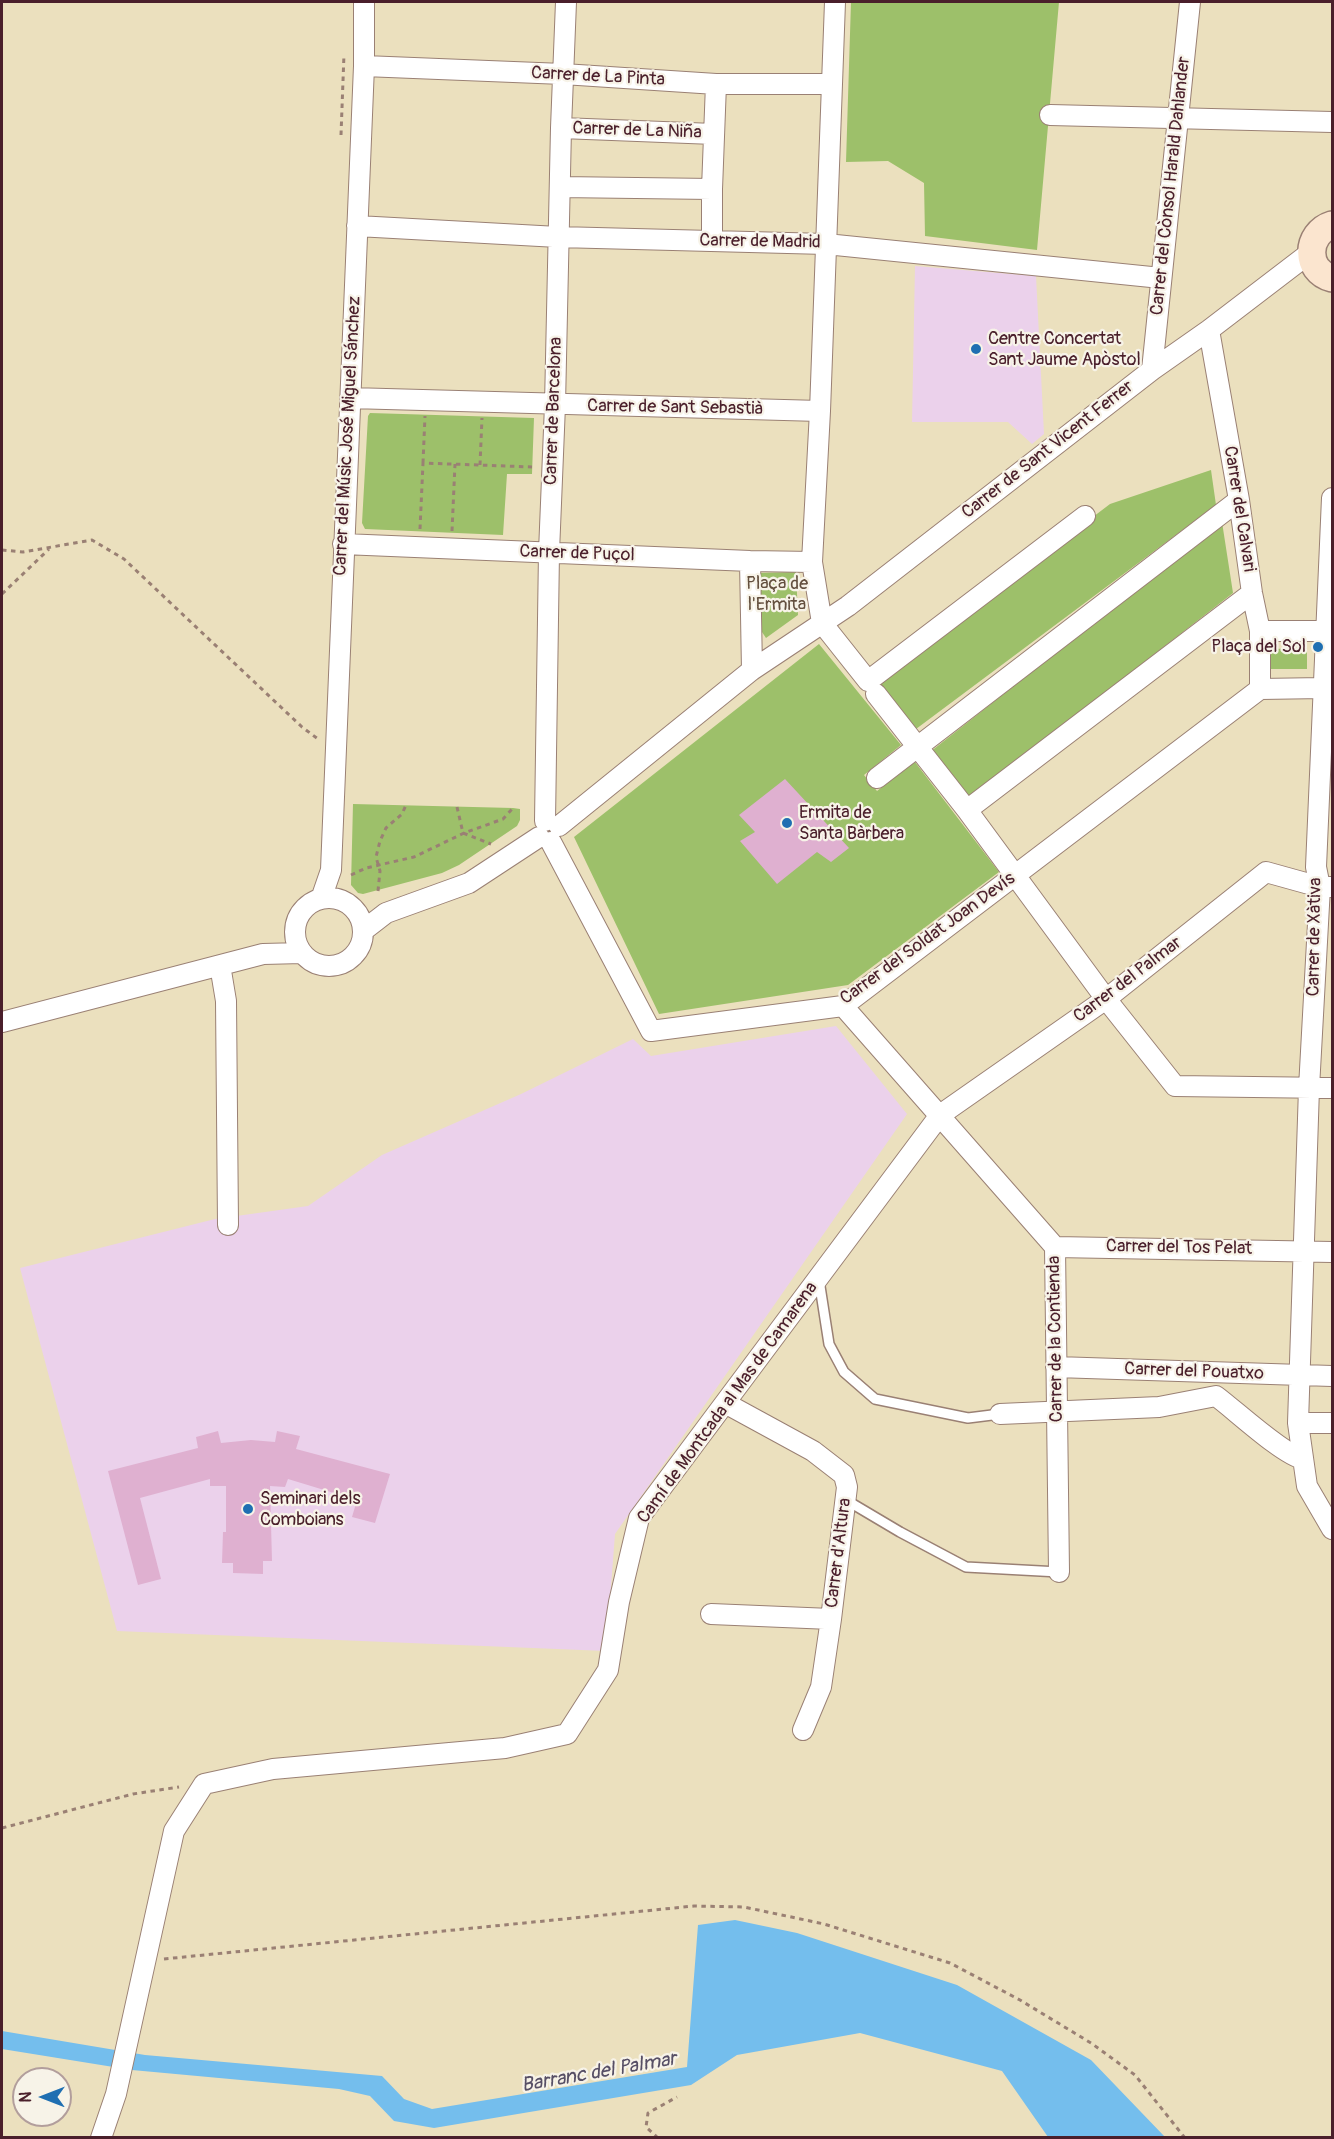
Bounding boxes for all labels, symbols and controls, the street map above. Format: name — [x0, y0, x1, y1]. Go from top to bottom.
street label: Carrer del Cònsol Harald Dahlander — [1147, 55, 1195, 317]
street label: Carrer de La Pinta — [531, 63, 665, 91]
street label: Carrer de La Niña — [572, 118, 702, 144]
street label: Carrer de Madrid — [699, 230, 821, 254]
street label: Carrer del Músic José Miguel Sánchez — [330, 296, 366, 576]
place label: Centre Concertat Sant Jaume Apòstol — [988, 328, 1141, 370]
street label: Carrer de Barcelona — [541, 337, 567, 485]
marker: Centre Concertat Sant Jaume Apòstol — [969, 342, 983, 356]
street label: Carrer de Sant Vicent Ferrer — [958, 376, 1138, 524]
street label: Carrer de Sant Sebastià — [587, 396, 763, 420]
street label: Carrer del Calvari — [1218, 445, 1260, 573]
street label: Carrer de Puçol — [519, 541, 635, 567]
park label: Plaça de l'Ermita — [746, 573, 808, 616]
place label: Plaça del Sol — [1211, 636, 1306, 658]
marker: Plaça del Sol — [1311, 640, 1325, 654]
place label: Ermita de Santa Bàrbera — [799, 802, 904, 844]
marker: Ermita de Santa Bàrbera — [780, 816, 794, 830]
street label: Carrer del Soldat Joan Devís — [836, 868, 1020, 1010]
street label: Carrer de Xàtiva — [1303, 877, 1327, 997]
street label: Carrer del Palmar — [1070, 932, 1186, 1028]
street label: Carrer del Tos Pelat — [1106, 1236, 1252, 1260]
street label: Carrer de la Contienda — [1044, 1256, 1068, 1422]
street label: Camí de Montcada al Mas de Camarena — [633, 1278, 823, 1528]
street label: Carrer del Pouatxo — [1124, 1359, 1264, 1385]
place label: Seminari dels Comboians — [260, 1488, 360, 1530]
street label: Carrer d'Altura — [822, 1497, 856, 1609]
marker: Seminari dels Comboians — [241, 1502, 255, 1516]
water label: Barranc del Palmar — [520, 2048, 678, 2098]
north arrow — [12, 2067, 72, 2127]
text: N — [16, 2092, 36, 2102]

